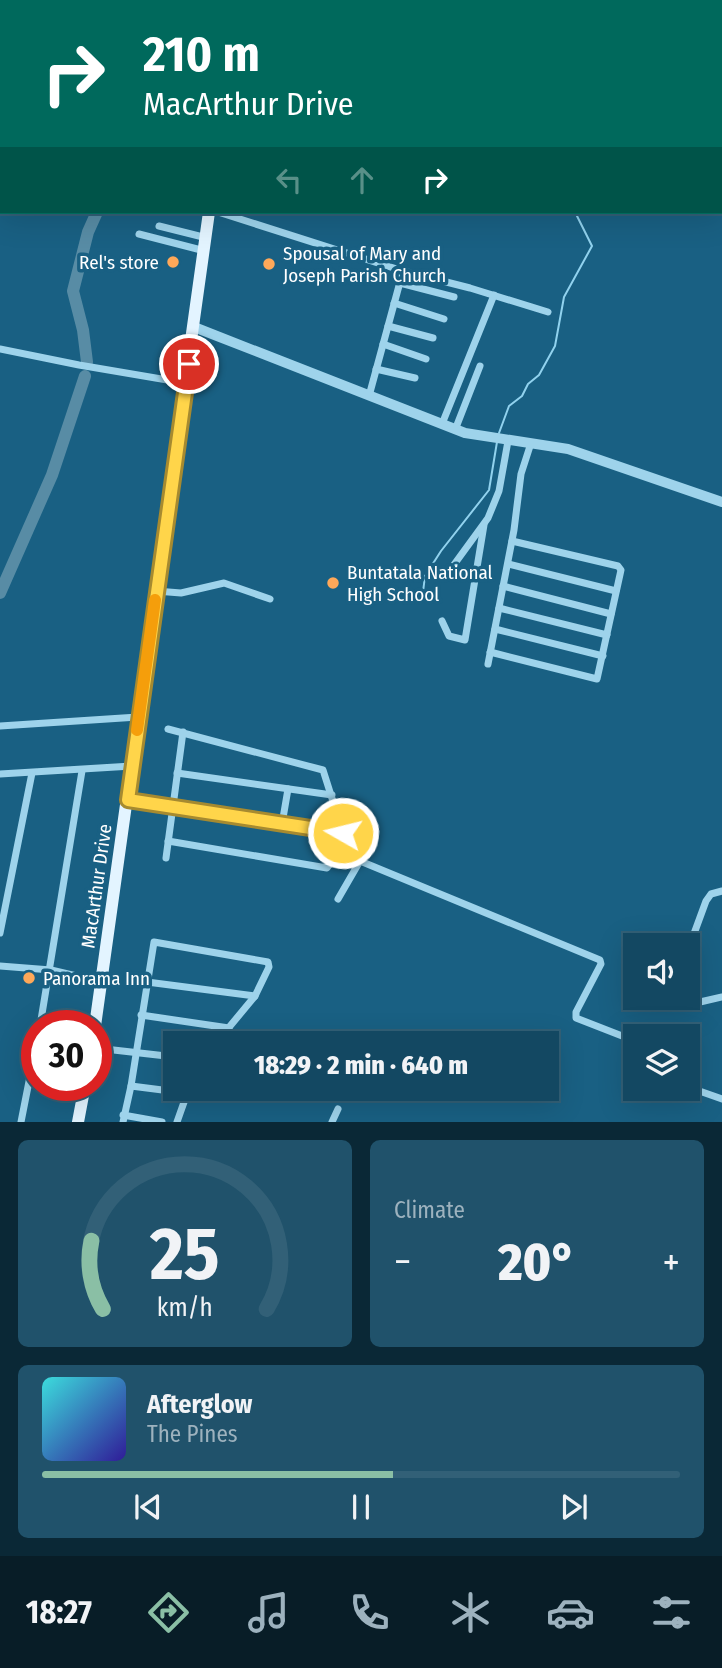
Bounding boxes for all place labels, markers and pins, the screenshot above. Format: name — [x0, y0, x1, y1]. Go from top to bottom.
place label: Spousal of Mary and Joseph Parish Church — [283, 242, 446, 287]
place label: Rel's store — [79, 251, 159, 274]
marker: Rel's store — [165, 254, 181, 270]
marker: Spousal of Mary and Joseph Parish Church — [261, 256, 277, 272]
pin — [159, 334, 219, 394]
place label: Buntatala National High School — [347, 561, 493, 606]
marker: Buntatala National High School — [325, 575, 341, 591]
place label: Panorama Inn — [43, 967, 150, 990]
marker: Panorama Inn — [21, 970, 37, 986]

